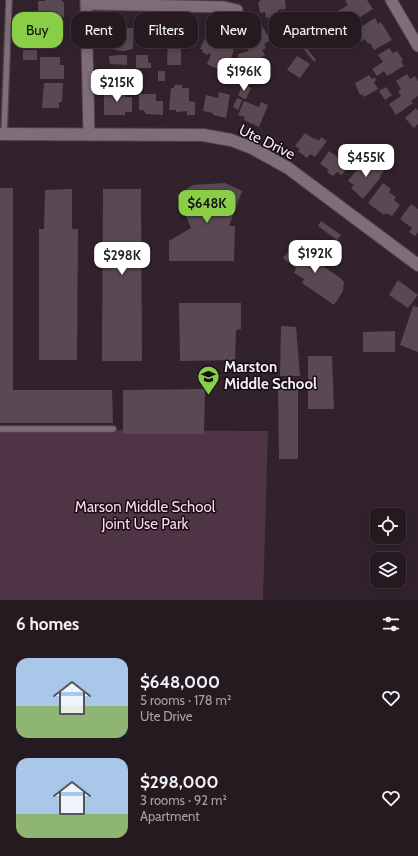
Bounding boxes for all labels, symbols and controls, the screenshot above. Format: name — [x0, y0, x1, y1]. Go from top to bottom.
chip: Buy — [12, 12, 63, 48]
chip: Rent — [71, 12, 126, 48]
chip: Filters — [134, 12, 198, 48]
chip: New — [206, 12, 261, 48]
chip: Apartment — [269, 12, 361, 48]
pin: $196K — [216, 58, 272, 92]
text: $196K — [226, 63, 262, 79]
pin: $215K — [89, 69, 145, 103]
text: $215K — [100, 74, 134, 90]
street label: Ute Drive — [236, 121, 298, 163]
pin: $455K — [338, 144, 394, 178]
text: $455K — [347, 149, 385, 165]
pin: $648K — [179, 190, 235, 224]
text: $648K — [188, 195, 226, 211]
pin: $192K — [287, 240, 343, 274]
pin: $298K — [94, 242, 150, 276]
text: $192K — [298, 245, 332, 261]
text: $298K — [103, 247, 141, 263]
place label: Marston Middle School — [224, 358, 317, 393]
school or university icon: Marston Middle School — [196, 363, 222, 396]
park label: Marson Middle School Joint Use Park — [75, 498, 216, 533]
map controls — [370, 508, 406, 588]
button: locate — [370, 508, 406, 544]
button: layers — [370, 552, 406, 588]
icon: filters — [380, 613, 402, 635]
text: 6 homes — [16, 614, 79, 634]
text: $648,000 — [140, 672, 220, 692]
icon: home — [48, 674, 96, 722]
icon: heart — [380, 687, 402, 709]
text: 5 rooms · 178 m² — [140, 692, 231, 708]
text: Ute Drive — [140, 708, 192, 724]
text: $298,000 — [140, 772, 218, 792]
icon: home — [48, 774, 96, 822]
icon: heart — [380, 787, 402, 809]
text: 3 rooms · 92 m² — [140, 792, 227, 808]
text: Apartment — [140, 808, 200, 824]

